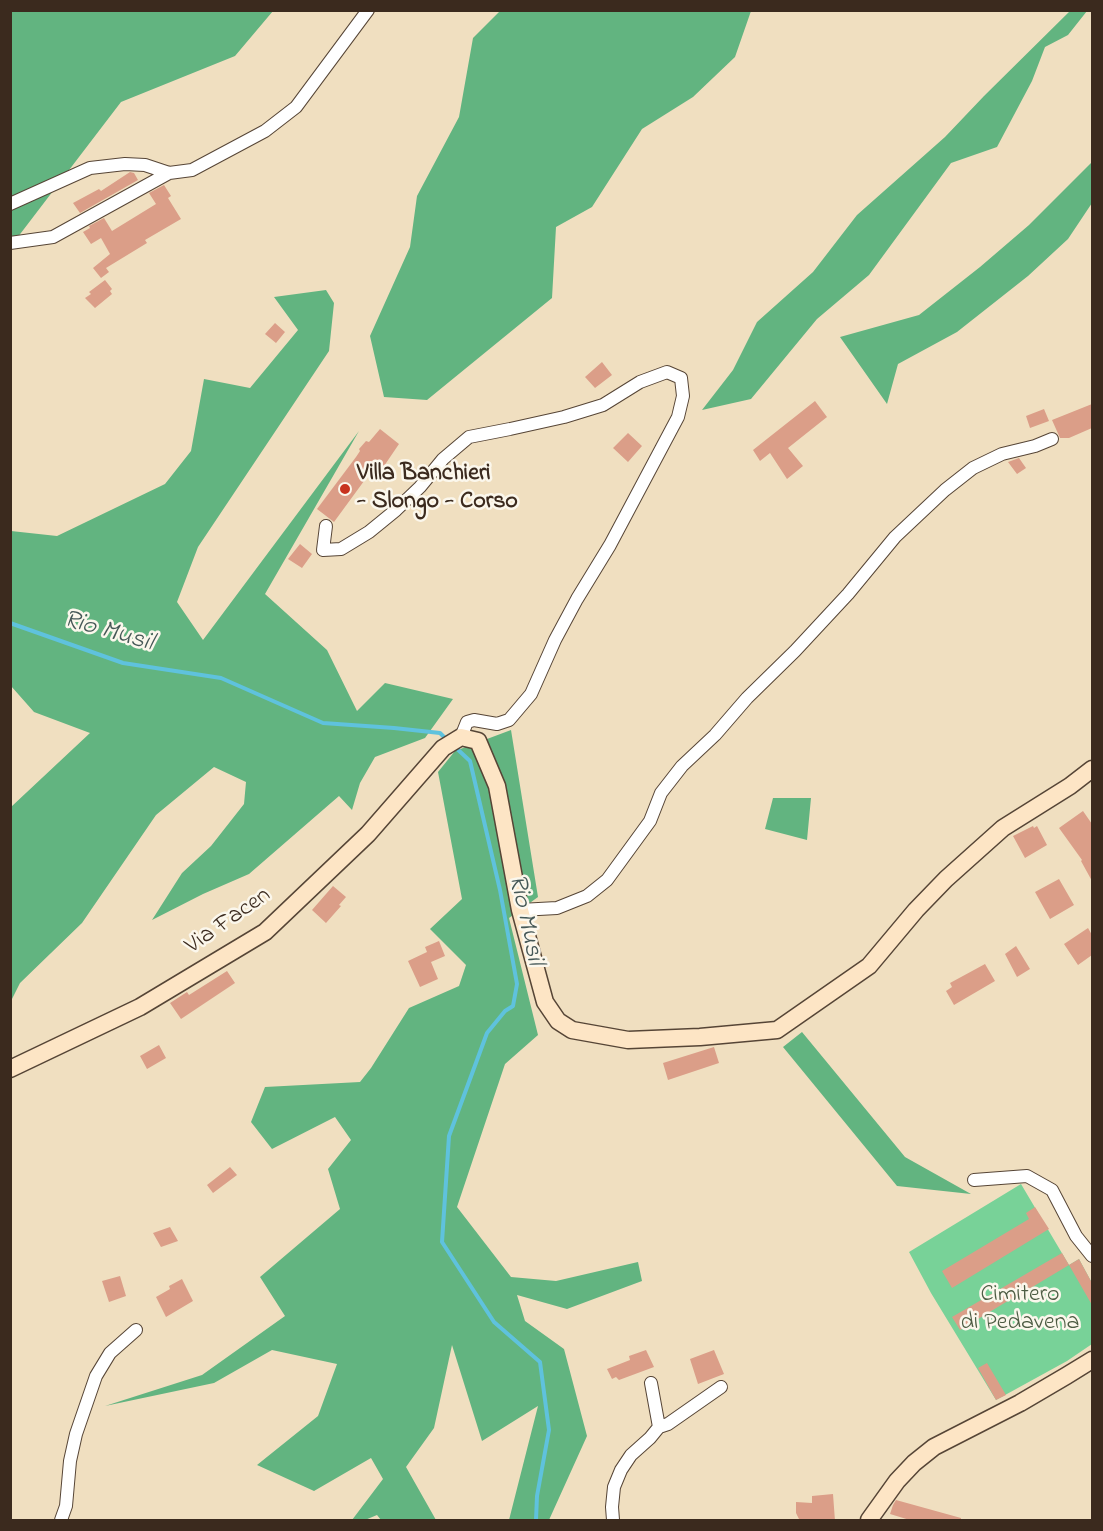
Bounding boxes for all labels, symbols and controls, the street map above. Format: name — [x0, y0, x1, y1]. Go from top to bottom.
place label: Villa Banchieri - Slongo - Corso — [357, 461, 518, 517]
marker: Villa Banchieri - Slongo - Corso — [338, 482, 352, 496]
water label: Rio Musil — [60, 605, 156, 661]
water label: Rio Musil — [499, 872, 549, 968]
street label: Via Facen — [181, 882, 277, 962]
park label: Cimitero di Pedavena — [961, 1282, 1079, 1338]

